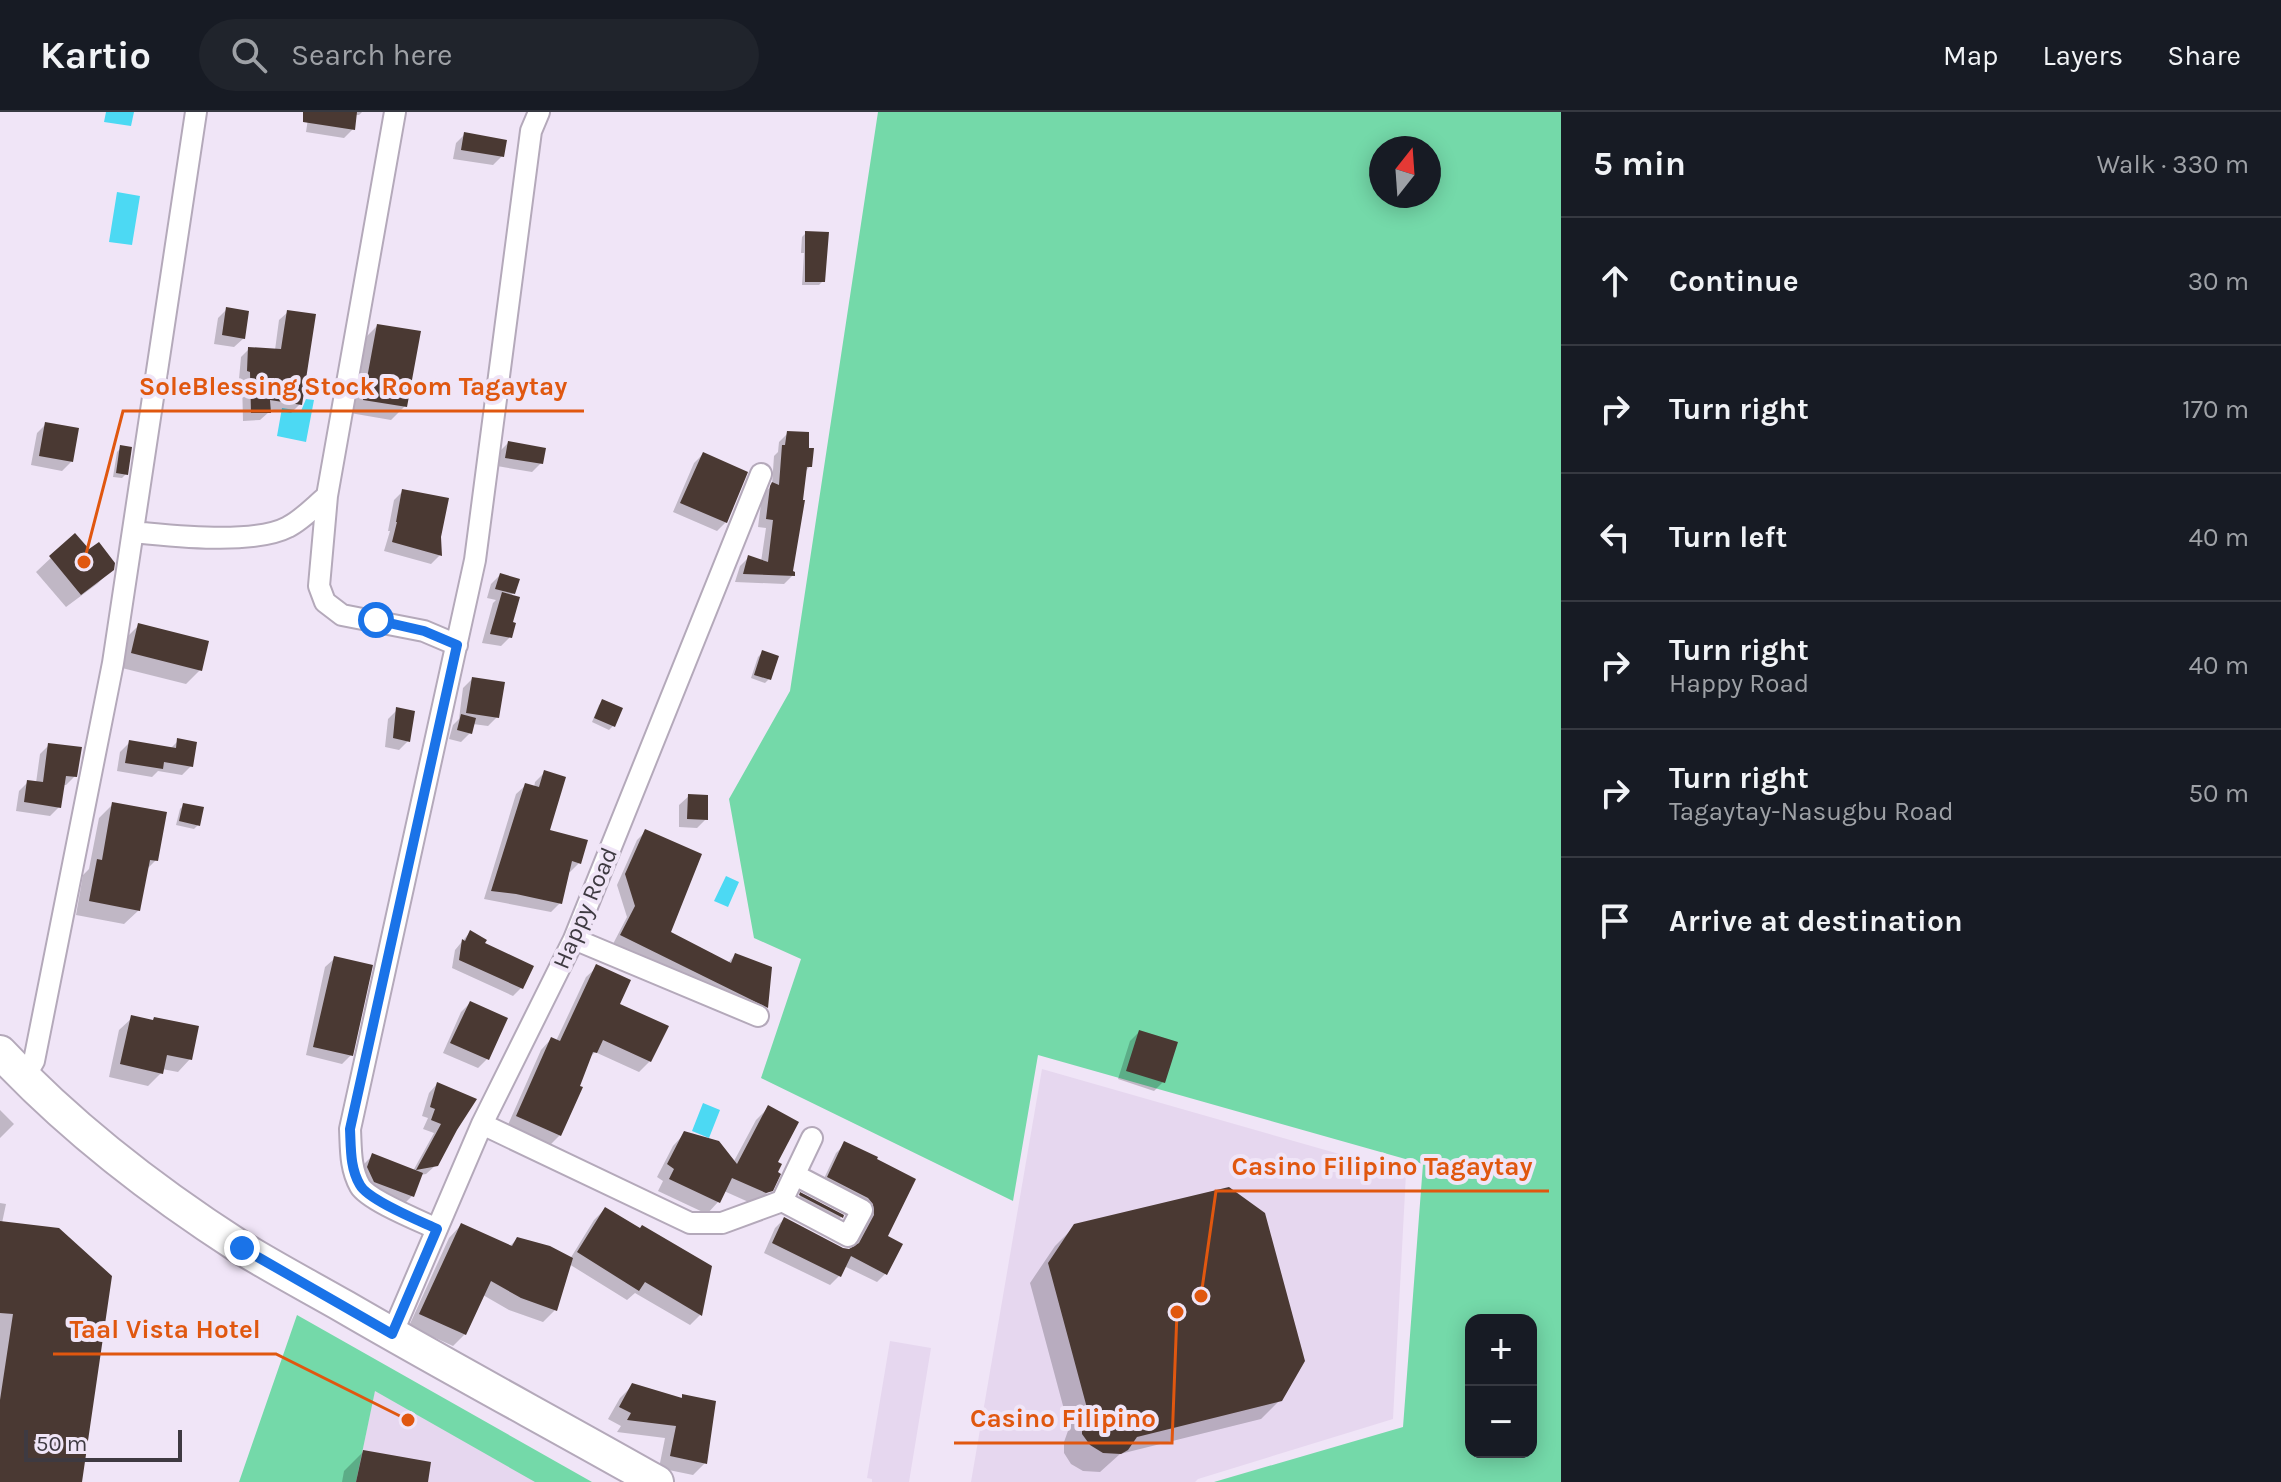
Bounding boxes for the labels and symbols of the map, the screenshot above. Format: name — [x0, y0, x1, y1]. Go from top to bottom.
north arrow — [1369, 136, 1441, 208]
callout: SoleBlessing Stock Room Tagaytay — [123, 361, 584, 411]
text: SoleBlessing Stock Room Tagaytay — [139, 371, 567, 402]
route start — [358, 602, 394, 638]
street label: Happy Road — [547, 843, 623, 973]
callout: Casino Filipino Tagaytay — [1216, 1141, 1549, 1191]
text: Casino Filipino Tagaytay — [1231, 1151, 1533, 1182]
route end — [224, 1230, 260, 1266]
callout: Taal Vista Hotel — [53, 1304, 276, 1354]
text: Taal Vista Hotel — [69, 1314, 261, 1345]
callout: Casino Filipino — [954, 1393, 1172, 1443]
text: Casino Filipino — [970, 1403, 1156, 1434]
scale bar — [24, 1426, 182, 1462]

